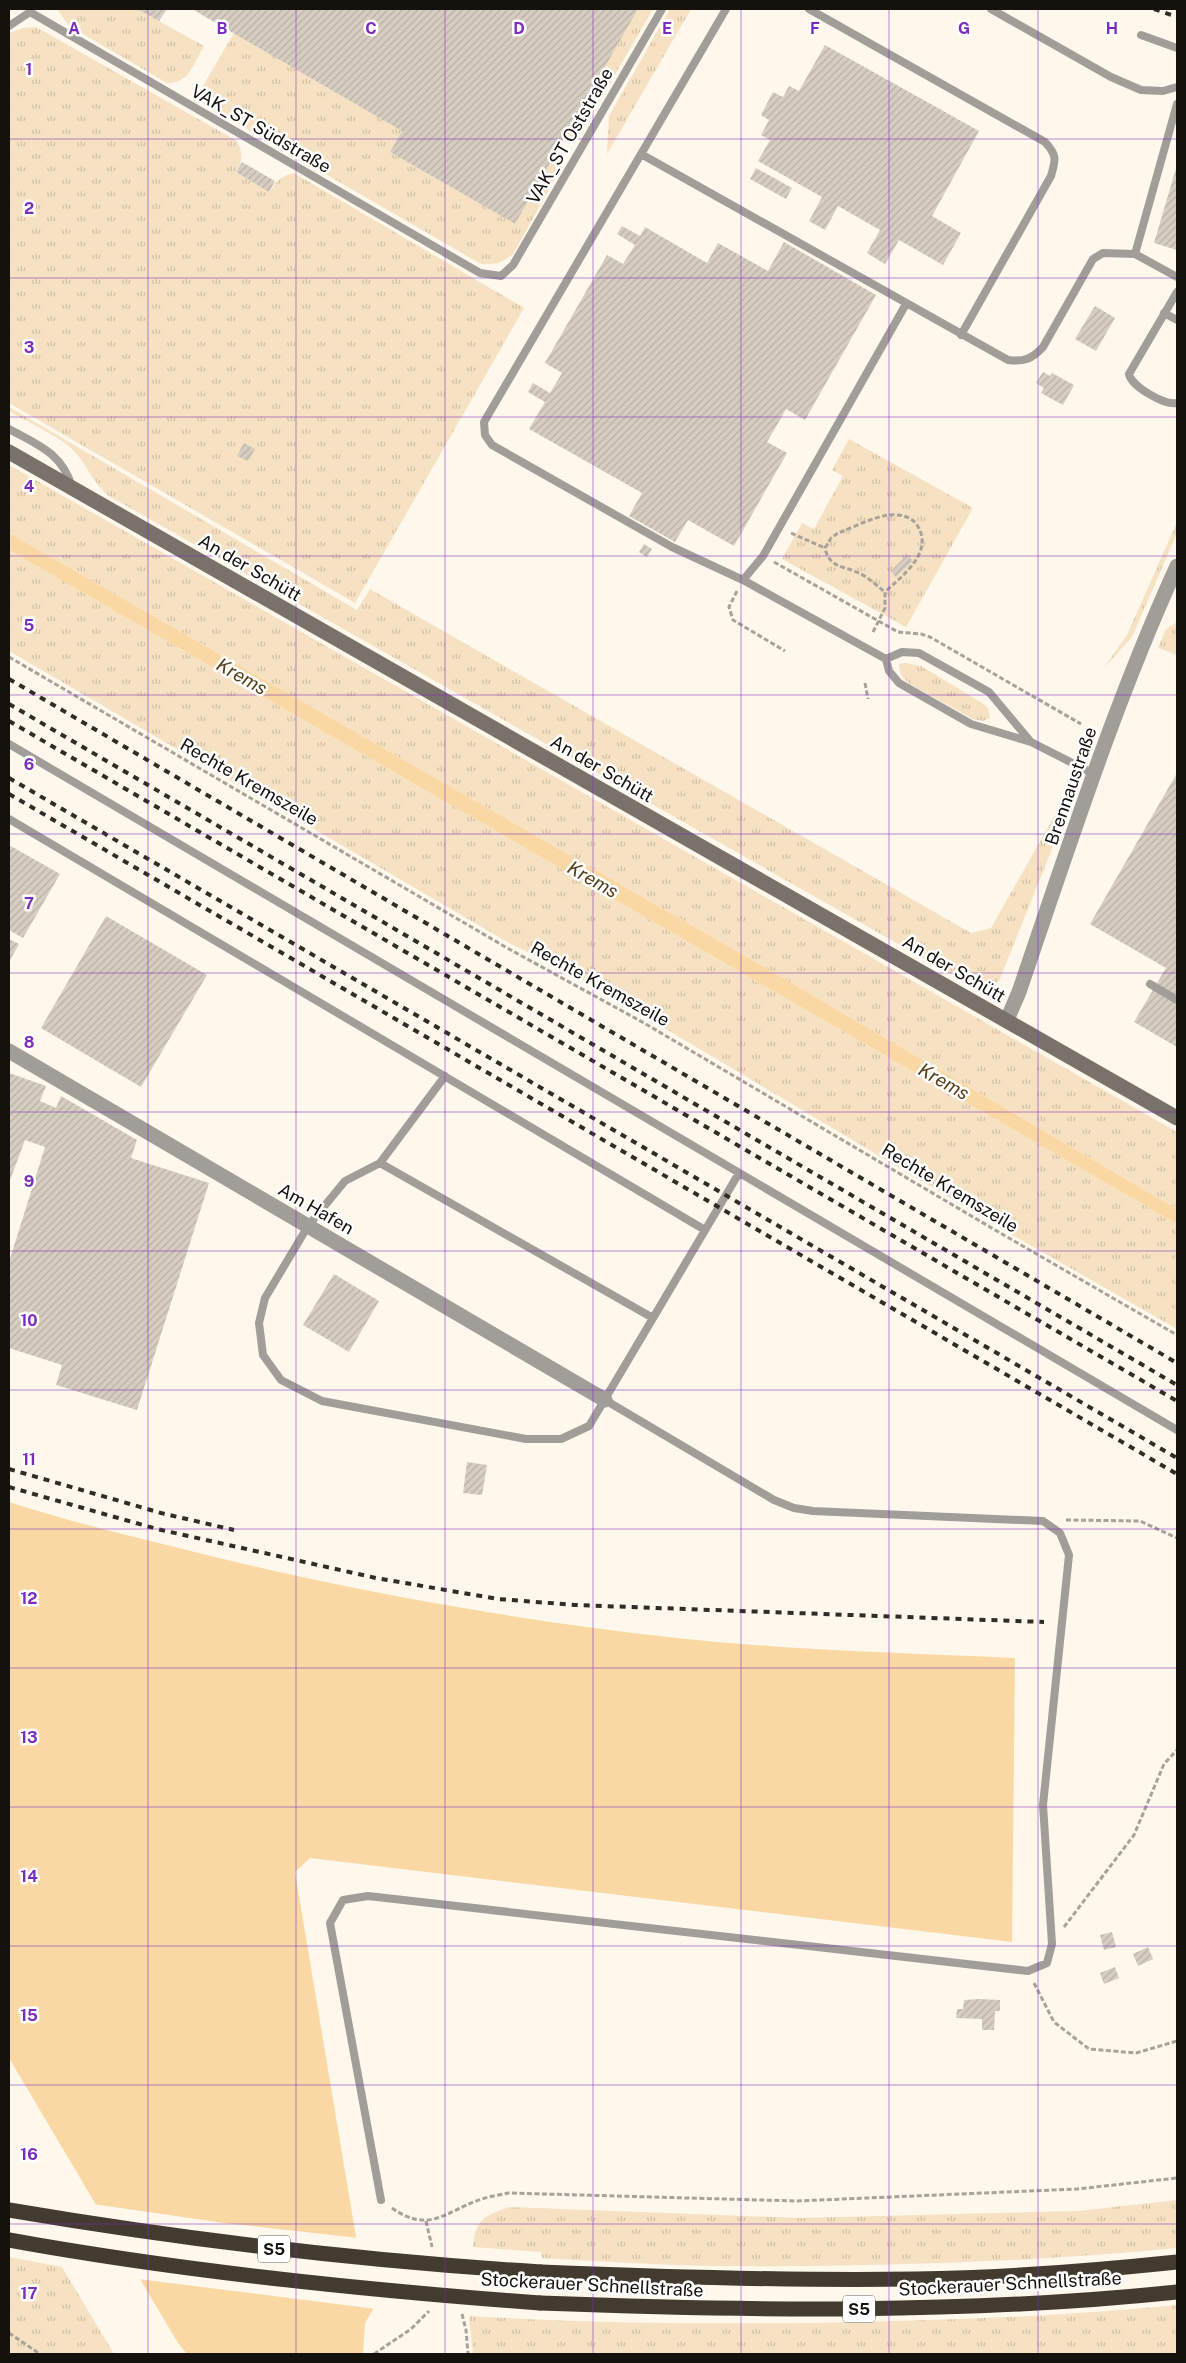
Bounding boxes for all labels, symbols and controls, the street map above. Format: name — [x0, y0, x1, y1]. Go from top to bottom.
text: A — [68, 19, 80, 38]
text: B — [217, 19, 228, 38]
text: C — [365, 19, 377, 38]
text: D — [513, 19, 525, 38]
text: E — [662, 19, 672, 38]
text: F — [810, 19, 820, 38]
text: G — [958, 19, 970, 38]
text: H — [1106, 19, 1118, 38]
text: 1 — [26, 60, 32, 79]
street label: VAK_ST Oststraße — [522, 64, 617, 208]
street label: VAK_ST Südstraße — [188, 80, 335, 177]
text: 2 — [24, 199, 34, 218]
text: 3 — [24, 338, 34, 357]
text: 4 — [24, 477, 35, 496]
street label: An der Schütt — [195, 530, 305, 605]
text: 5 — [24, 616, 35, 635]
water label: Krems — [213, 653, 271, 699]
street label: Brennaustraße — [1040, 724, 1101, 848]
street label: An der Schütt — [547, 731, 657, 806]
street label: Rechte Kremszeile — [177, 734, 322, 830]
text: 6 — [24, 755, 34, 774]
water label: Krems — [564, 856, 622, 902]
text: 7 — [24, 894, 34, 913]
street label: An der Schütt — [899, 931, 1009, 1006]
street label: Rechte Kremszeile — [527, 937, 673, 1030]
text: 8 — [24, 1033, 35, 1052]
water label: Krems — [915, 1058, 973, 1104]
street label: Rechte Kremszeile — [878, 1139, 1022, 1237]
text: 9 — [24, 1172, 34, 1191]
street label: Am Hafen — [275, 1179, 358, 1239]
text: 10 — [20, 1311, 38, 1330]
text: 11 — [22, 1450, 36, 1469]
text: 12 — [20, 1589, 38, 1608]
text: 13 — [20, 1728, 38, 1747]
text: 14 — [20, 1867, 38, 1886]
text: 15 — [20, 2006, 38, 2025]
text: 16 — [20, 2145, 38, 2164]
road number: S5 — [258, 2236, 290, 2262]
street label: Stockerauer Schnellstraße — [898, 2267, 1122, 2300]
street label: Stockerauer Schnellstraße — [480, 2268, 704, 2301]
text: 17 — [21, 2284, 37, 2303]
road number: S5 — [843, 2296, 875, 2322]

